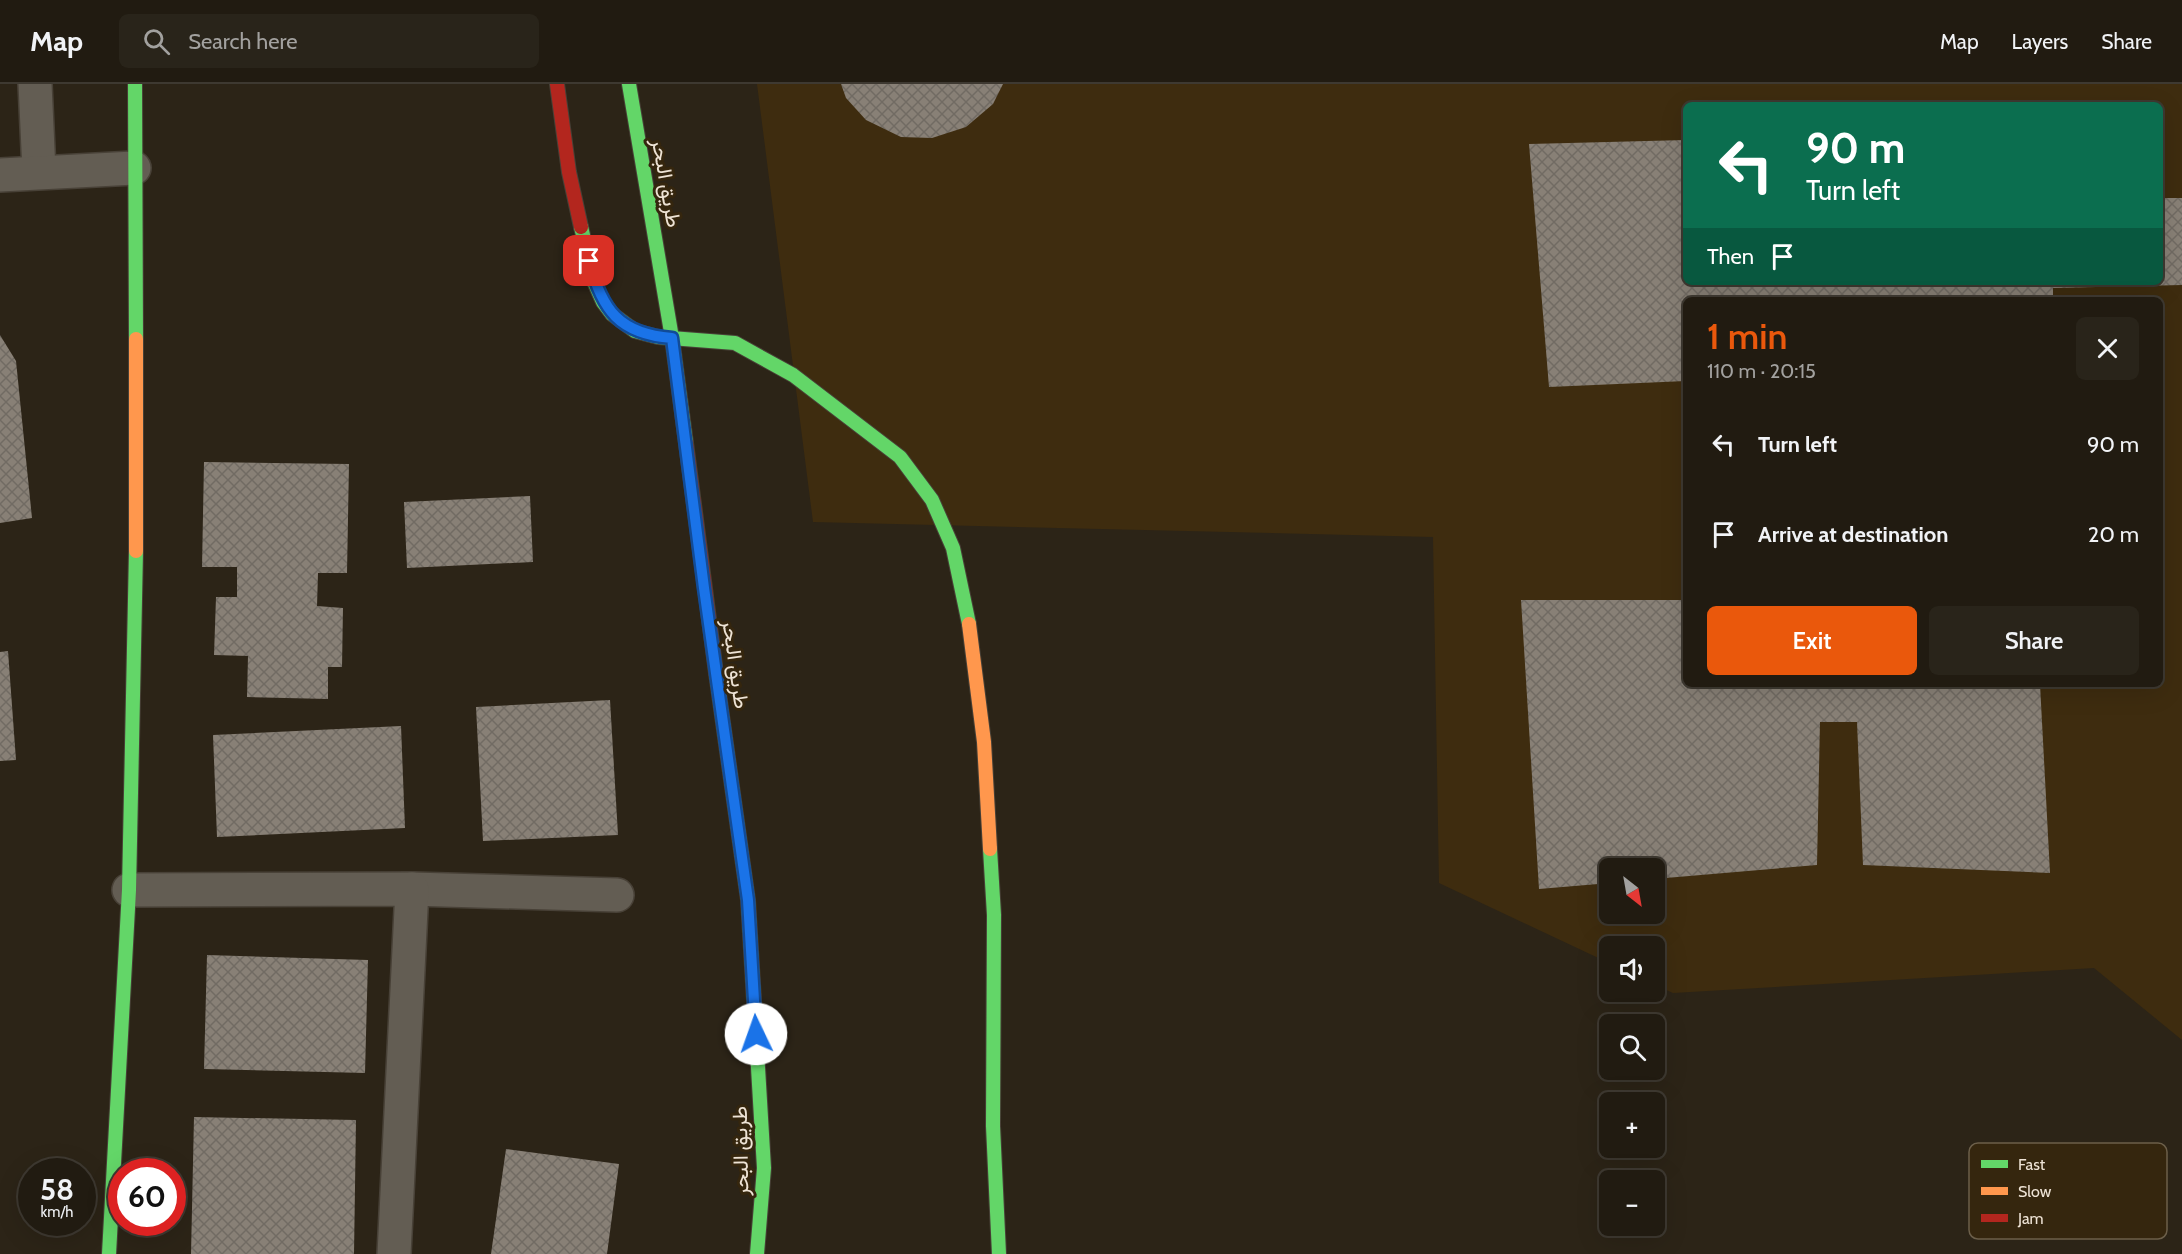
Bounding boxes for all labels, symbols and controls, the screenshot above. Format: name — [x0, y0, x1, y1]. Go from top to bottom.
search box — [119, 14, 539, 68]
text: Map — [30, 24, 83, 58]
icon: search — [140, 25, 173, 58]
text: Search here — [188, 28, 297, 55]
text: Map — [1940, 29, 1979, 54]
text: Layers — [2012, 29, 2068, 54]
text: Share — [2101, 29, 2152, 54]
text: 90 m — [1806, 122, 1905, 174]
icon: left — [1707, 126, 1785, 204]
street label: طريق البحر — [646, 136, 687, 230]
text: Turn left — [1806, 174, 1900, 207]
pin — [563, 235, 614, 286]
icon: arrive — [1766, 240, 1799, 273]
text: Then — [1707, 243, 1754, 270]
icon: arrive — [572, 244, 605, 277]
text: 1 min — [1707, 314, 1787, 358]
button: close — [2076, 317, 2139, 380]
text: 110 m · 20:15 — [1707, 359, 1816, 383]
icon: left — [1707, 428, 1740, 461]
text: Turn left — [1758, 431, 1837, 458]
text: 90 m — [2087, 431, 2139, 458]
icon: arrive — [1707, 518, 1740, 551]
text: Arrive at destination — [1758, 521, 1948, 548]
text: 20 m — [2088, 521, 2139, 548]
button: Exit — [1707, 606, 1917, 675]
button: Share — [1929, 606, 2139, 675]
street label: طريق البحر — [716, 617, 755, 710]
north arrow — [1599, 858, 1665, 924]
map controls — [1599, 858, 1665, 1236]
button: sound — [1599, 936, 1665, 1002]
position arrow — [724, 1002, 788, 1066]
button: search — [1599, 1014, 1665, 1080]
button: + — [1599, 1092, 1665, 1158]
street label: طريق البحر — [727, 1106, 754, 1197]
legend — [1969, 1143, 2167, 1239]
text: Fast — [2018, 1155, 2046, 1174]
speed limit sign: 60 — [108, 1158, 186, 1236]
button: − — [1599, 1170, 1665, 1236]
text: 58 — [40, 1171, 74, 1208]
text: Slow — [2018, 1182, 2052, 1201]
text: km/h — [41, 1203, 73, 1221]
text: Jam — [2017, 1209, 2044, 1228]

